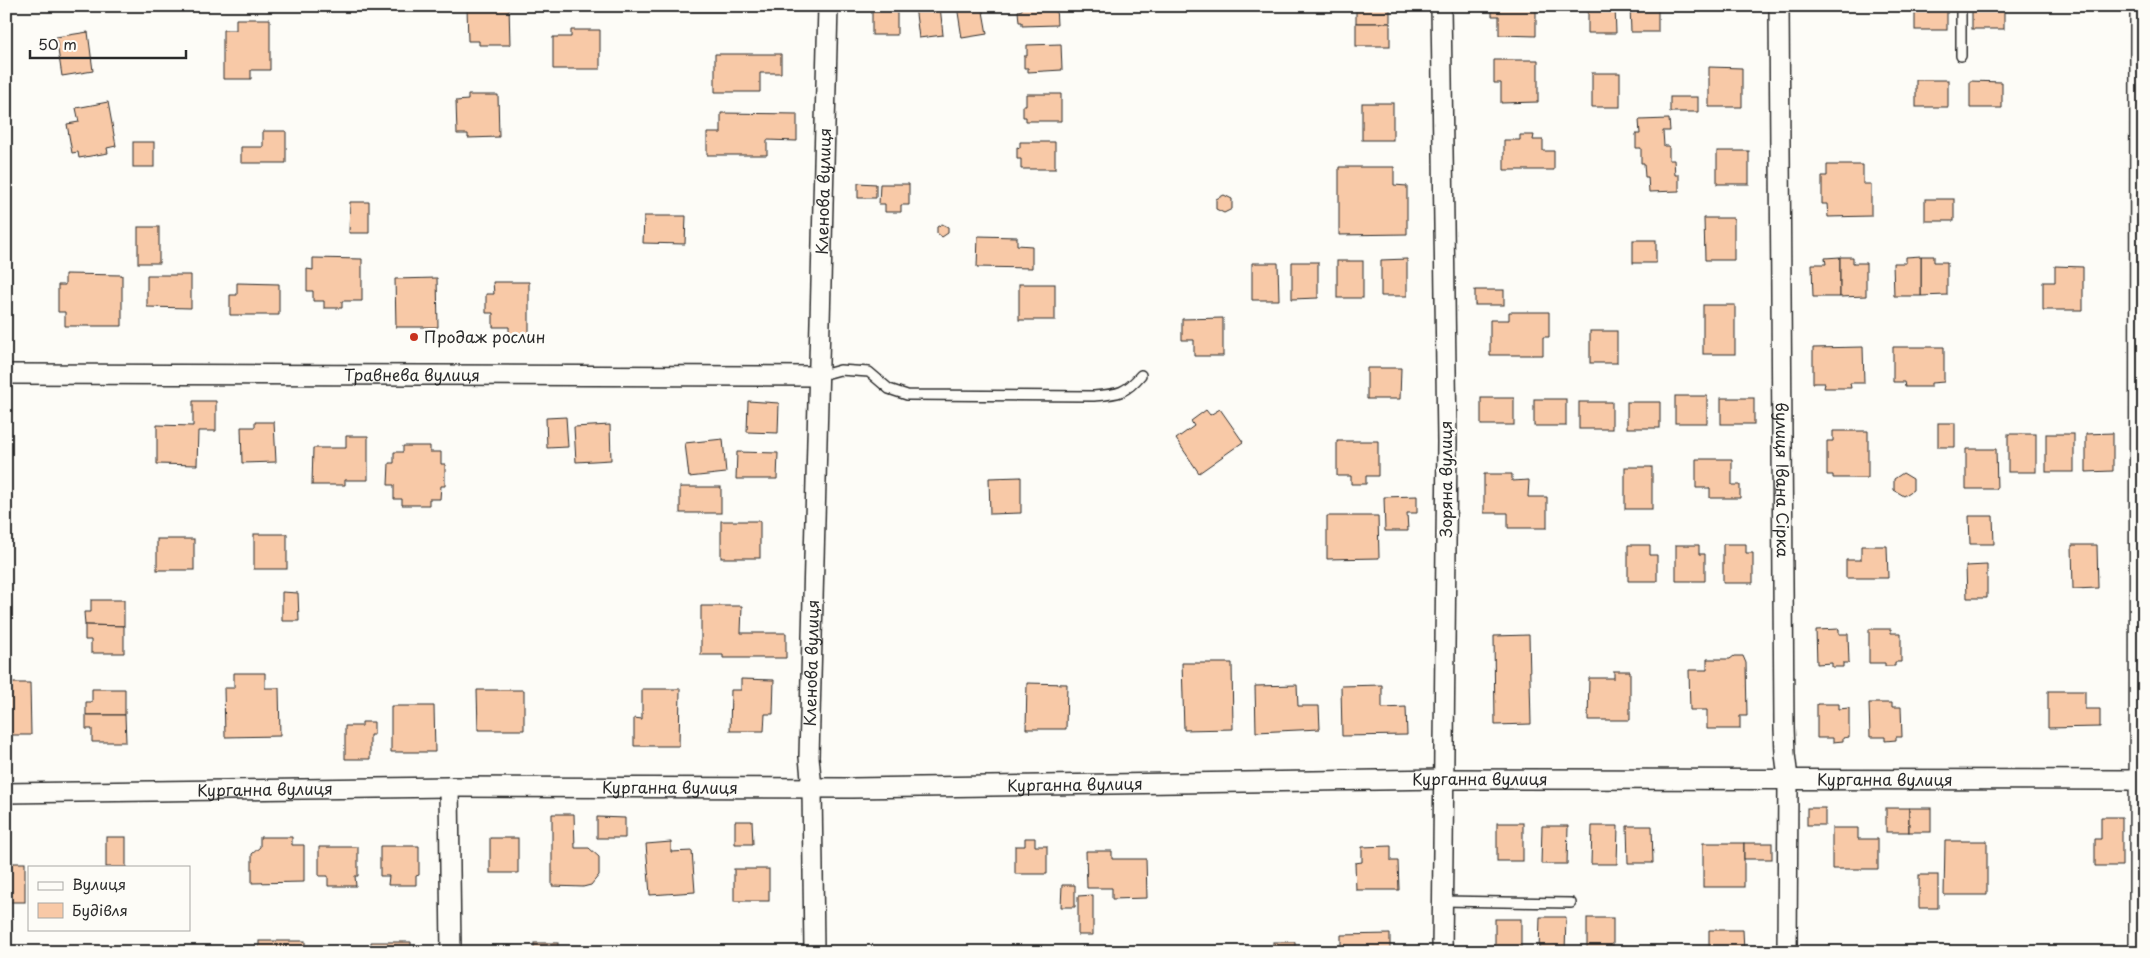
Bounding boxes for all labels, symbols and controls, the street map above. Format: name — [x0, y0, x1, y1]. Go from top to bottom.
scale bar — [30, 28, 186, 60]
text: 50 m — [38, 32, 77, 55]
street label: Кленова вулиця — [809, 127, 836, 255]
place label: Продаж рослин — [424, 324, 545, 348]
marker: Продаж рослин — [408, 331, 420, 343]
street label: Травнева вулиця — [344, 362, 480, 386]
street label: вулиця Івана Сірка — [1771, 402, 1796, 558]
street label: Зоряна вулиця — [1433, 420, 1457, 538]
street label: Кленова вулиця — [797, 599, 824, 727]
street label: Курганна вулиця — [1412, 766, 1548, 790]
street label: Курганна вулиця — [1817, 767, 1953, 791]
street label: Курганна вулиця — [1007, 771, 1143, 797]
street label: Курганна вулиця — [602, 774, 738, 799]
street label: Курганна вулиця — [197, 776, 333, 801]
legend — [28, 866, 190, 930]
text: Вулиця — [72, 872, 126, 895]
text: Будівля — [72, 898, 128, 921]

